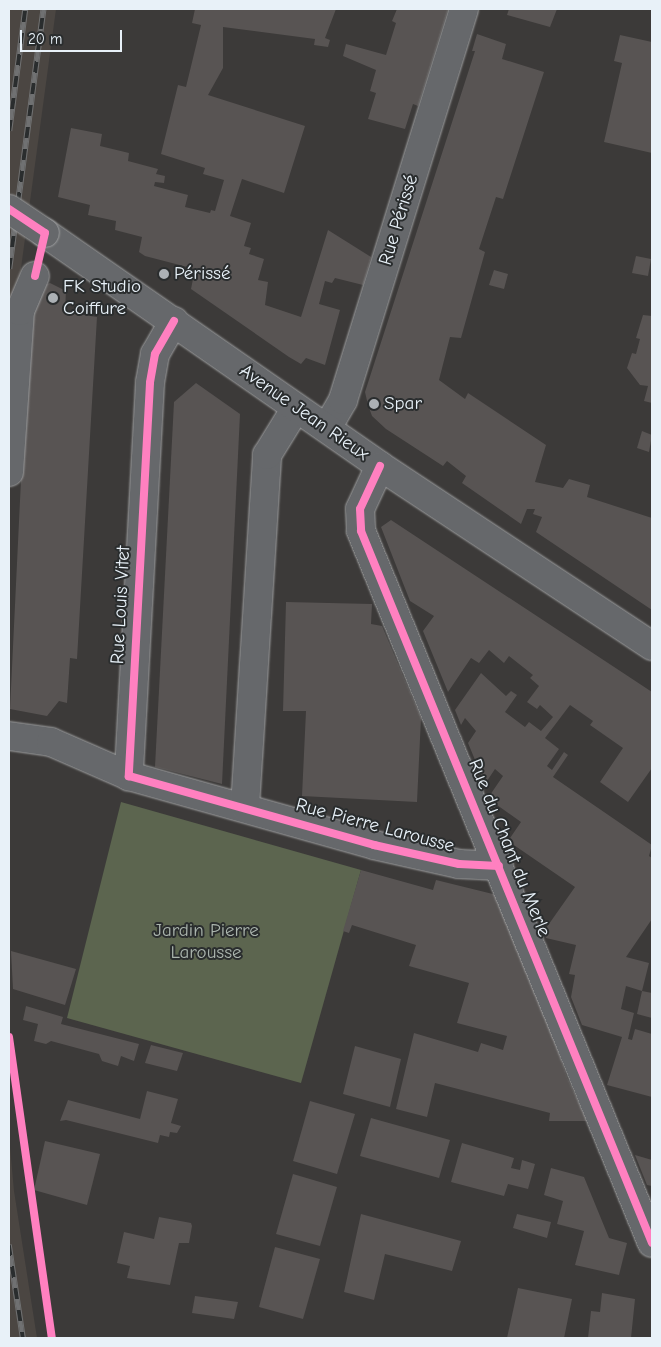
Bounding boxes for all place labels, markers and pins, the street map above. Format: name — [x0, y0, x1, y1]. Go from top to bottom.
place label: Périssé — [174, 263, 230, 285]
marker: Périssé — [158, 268, 170, 280]
place label: FK Studio Coiffure — [63, 276, 141, 320]
marker: FK Studio Coiffure — [47, 292, 59, 304]
place label: Spar — [384, 393, 422, 415]
marker: Spar — [368, 398, 380, 410]

